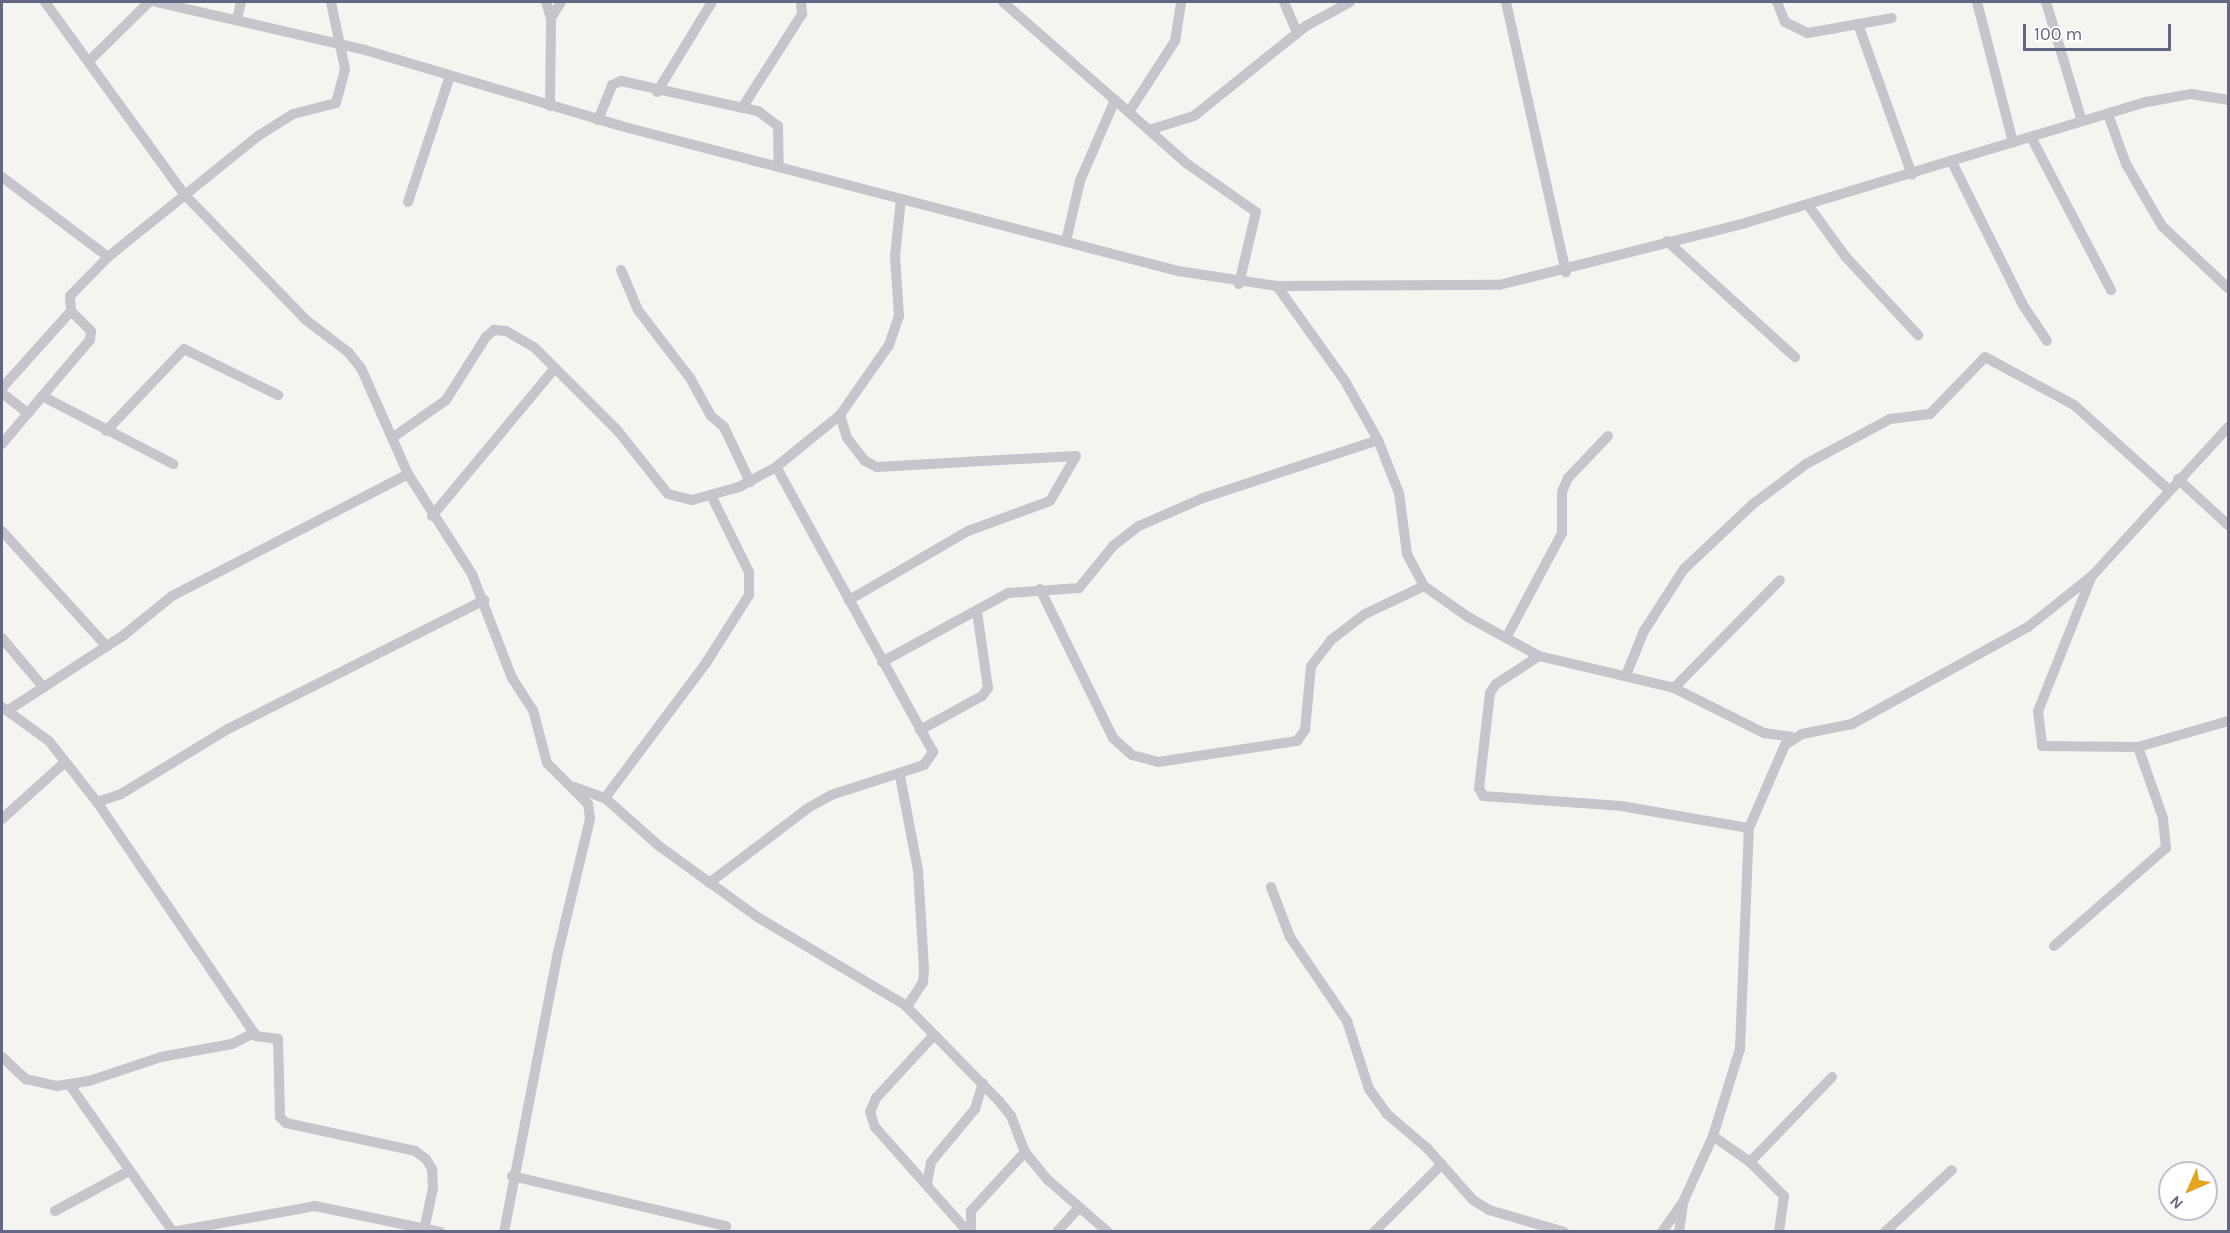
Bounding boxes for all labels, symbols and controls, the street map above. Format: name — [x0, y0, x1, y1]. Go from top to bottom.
scale bar — [2026, 12, 2174, 50]
text: 100 m — [2034, 23, 2082, 45]
north arrow — [2158, 1161, 2218, 1221]
text: N — [2166, 1192, 2187, 1213]

